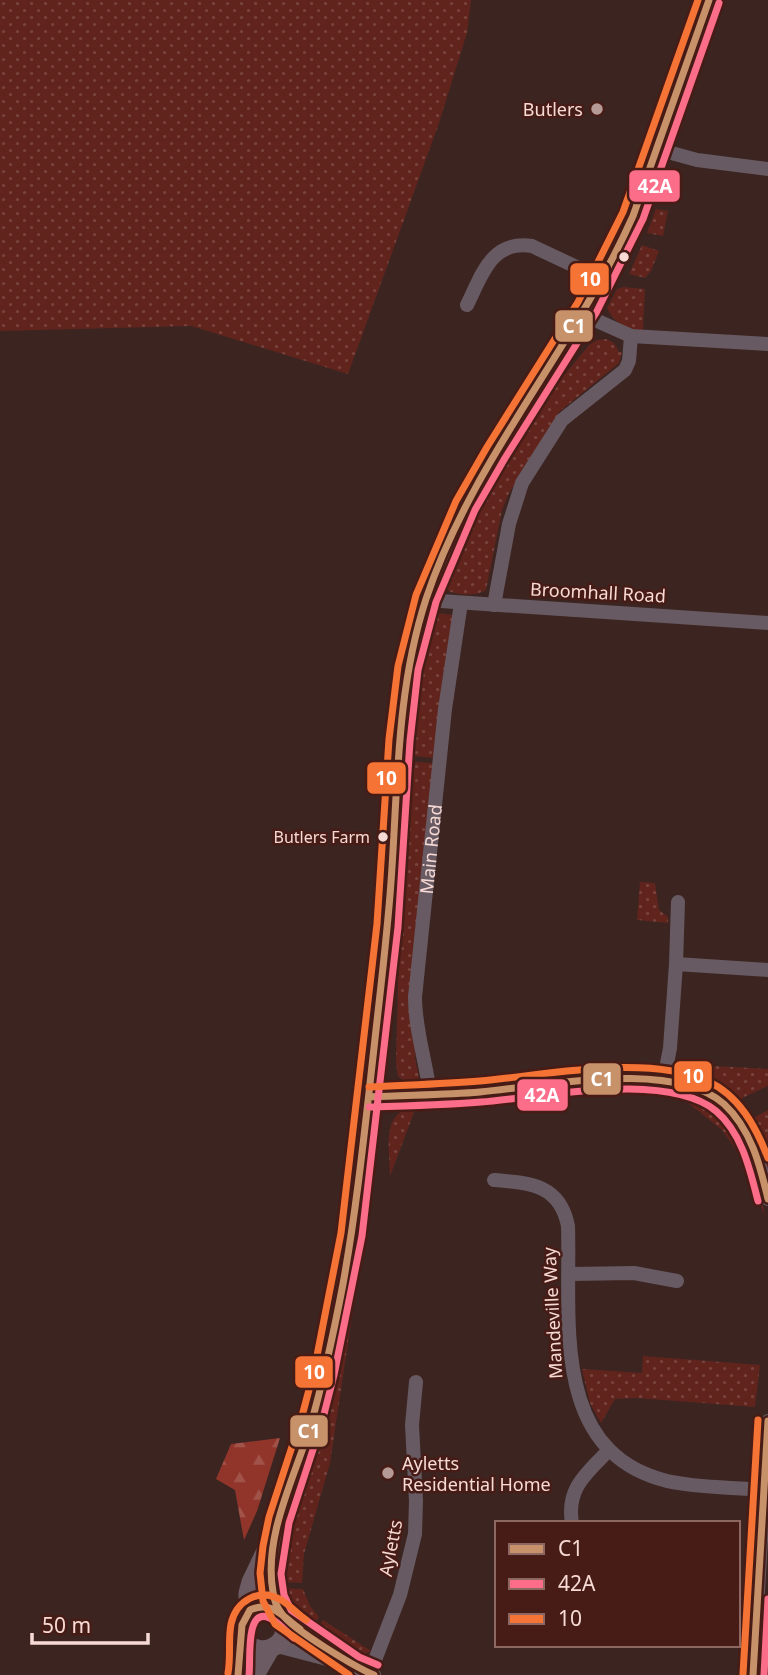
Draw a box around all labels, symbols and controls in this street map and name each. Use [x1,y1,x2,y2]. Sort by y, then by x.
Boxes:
place label: Butlers [523,97,583,121]
marker: Butlers [589,101,605,117]
line badge: 42A [628,169,681,203]
text: 42A [638,173,673,199]
unlabelled marker [617,250,631,264]
line badge: 10 [569,262,610,296]
text: 10 [579,266,601,292]
line badge: C1 [554,309,594,343]
text: C1 [562,313,586,339]
street label: Broomhall Road [530,576,666,608]
line badge: 10 [366,761,407,795]
text: 10 [375,765,397,791]
street label: Main Road [414,803,447,895]
place label: Butlers Farm [274,826,370,848]
marker: Butlers Farm [376,830,390,844]
line badge: 10 [673,1060,713,1093]
line badge: C1 [582,1062,622,1096]
text: 10 [682,1063,704,1089]
text: C1 [590,1066,614,1092]
line badge: 42A [516,1078,569,1112]
text: 42A [525,1082,560,1108]
street label: Mandeville Way [537,1246,567,1380]
line badge: 10 [294,1355,334,1389]
text: 10 [303,1359,325,1385]
line badge: C1 [289,1414,329,1448]
text: C1 [297,1418,321,1444]
place label: Ayletts Residential Home [402,1451,551,1496]
marker: Ayletts Residential Home [380,1465,396,1481]
street label: Ayletts [373,1518,407,1578]
legend [495,1521,740,1647]
text: C1 [558,1534,583,1562]
text: 42A [558,1569,596,1597]
scale bar [32,1602,147,1646]
text: 10 [558,1604,582,1632]
text: 50 m [42,1611,91,1639]

